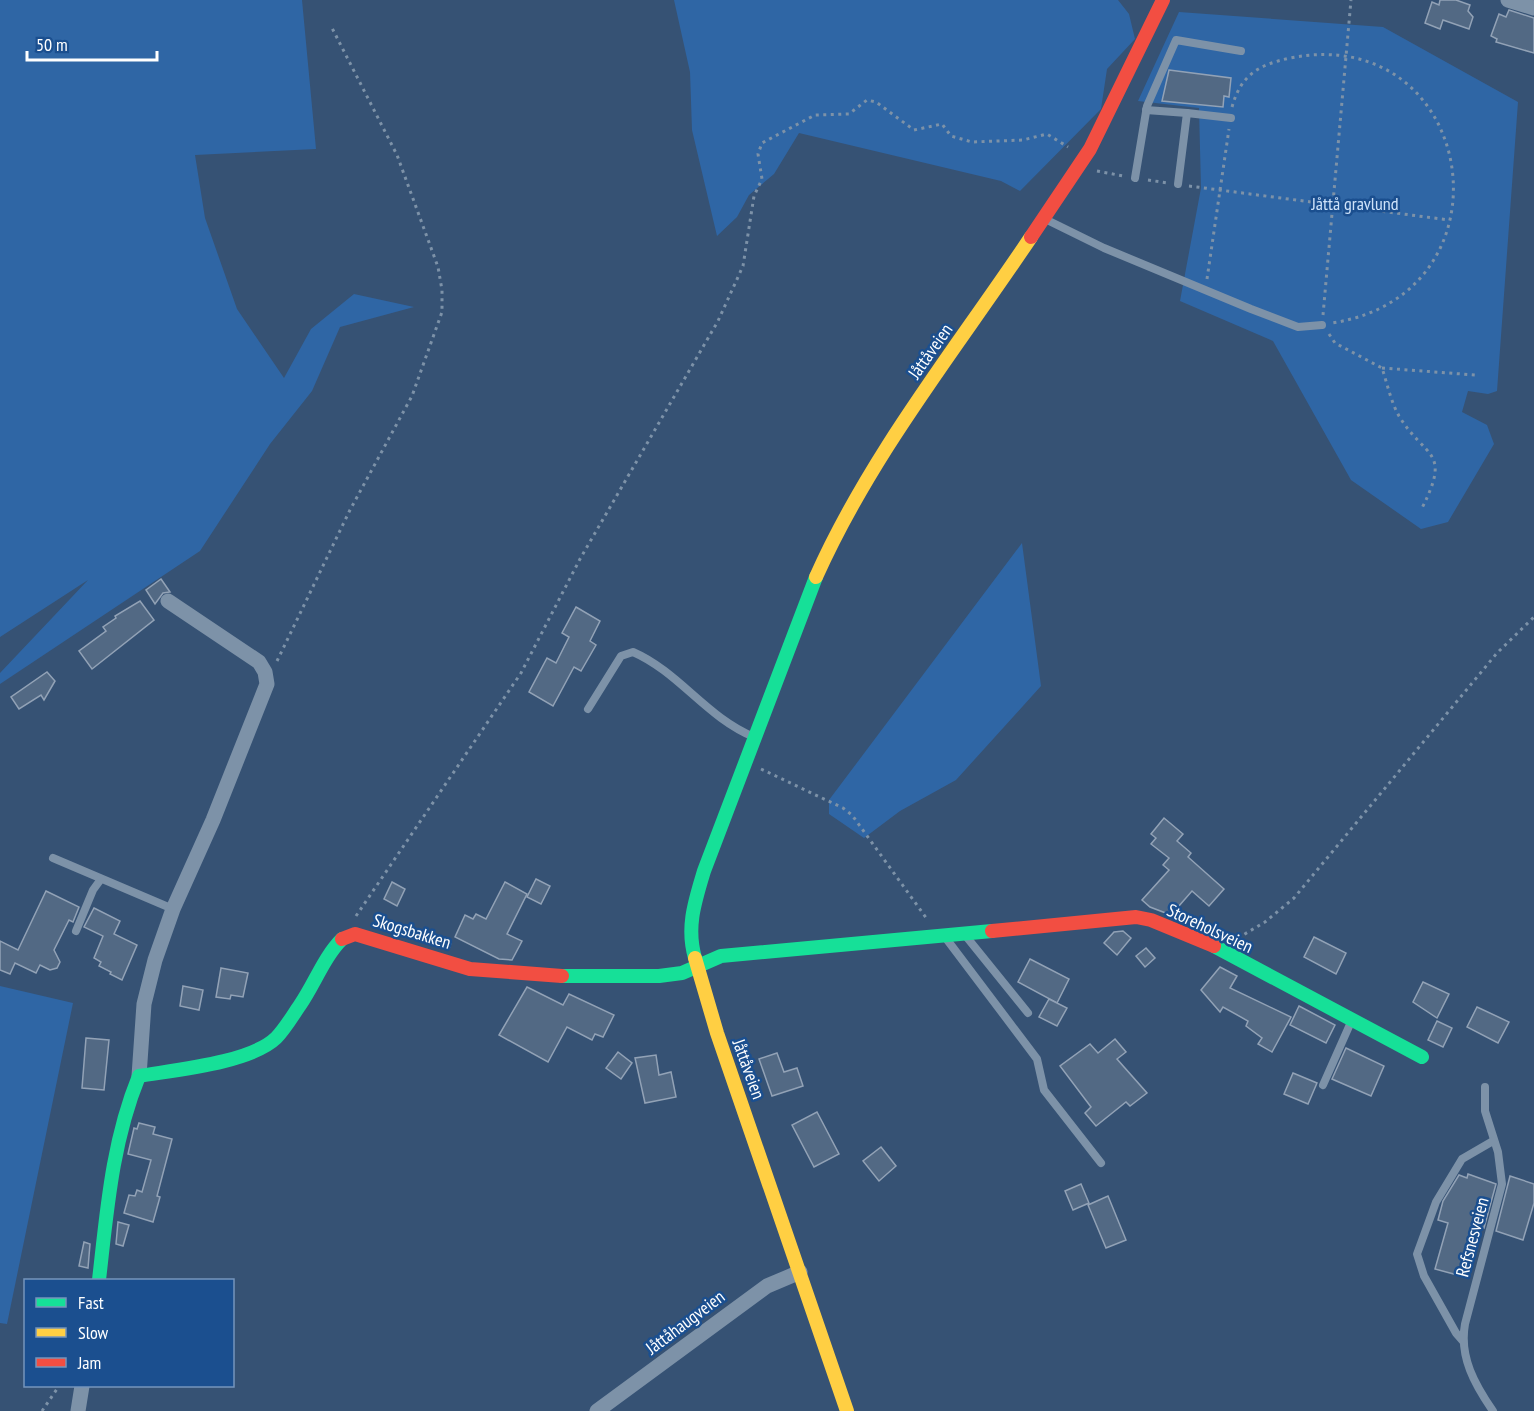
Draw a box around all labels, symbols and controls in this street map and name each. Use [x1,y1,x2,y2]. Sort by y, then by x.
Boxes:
scale bar [27,24,158,62]
text: 50 m [36,33,68,56]
park label: Jåttå gravlund [1310,192,1399,215]
street label: Jåttåveien [902,319,957,384]
street label: Storeholsveien [1163,898,1257,958]
street label: Skogsbakken [370,908,454,954]
street label: Jåttåveien [727,1035,770,1102]
street label: Refsnesveien [1450,1195,1494,1279]
legend [24,1279,234,1387]
street label: Jåttåhaugveien [640,1285,729,1360]
text: Fast [78,1291,104,1314]
text: Slow [78,1321,109,1344]
text: Jam [77,1351,101,1374]

